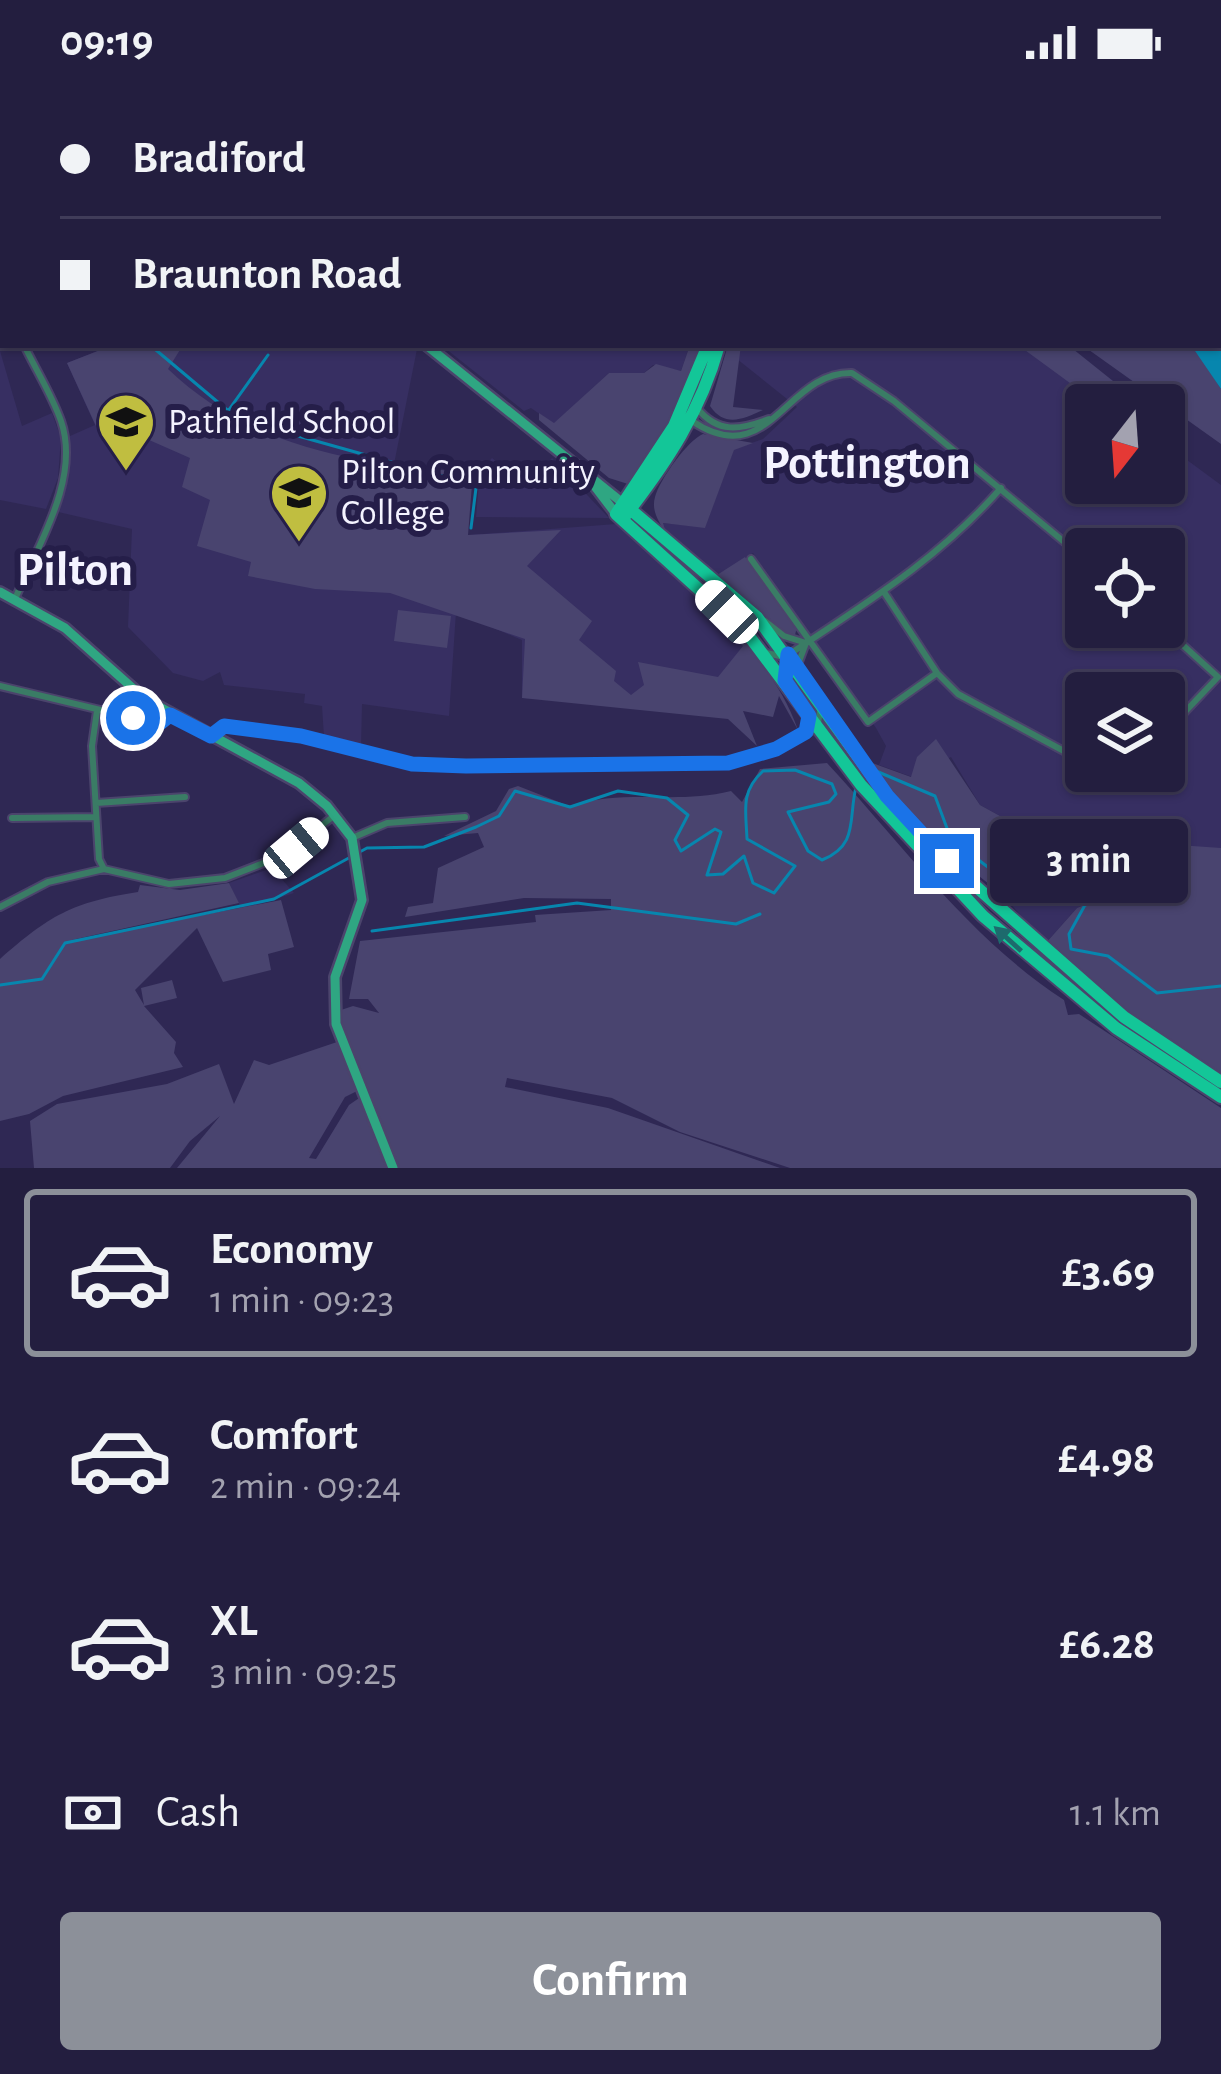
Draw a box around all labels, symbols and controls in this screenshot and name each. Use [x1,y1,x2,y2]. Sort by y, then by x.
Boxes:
text: 09:19 [60,19,153,64]
text: Bradiford [132,136,306,181]
text: Braunton Road [132,252,402,297]
north arrow [1065,384,1185,504]
map controls [1065,384,1185,792]
school or university icon: Pathfield School [95,391,157,473]
place label: Pathfield School [168,404,395,440]
district label: Pottington [763,440,971,488]
place label: Pilton Community College [341,454,595,531]
school or university icon: Pilton Community College [268,462,330,544]
button: locate [1065,528,1185,648]
district label: Pilton [17,547,133,595]
car [689,574,765,650]
button: layers [1065,672,1185,792]
route start [106,691,160,745]
car [257,811,335,885]
callout: 3 min [989,819,1187,903]
route end [920,834,974,888]
text: 3 min [1047,841,1131,880]
one-way arrow [994,926,1023,953]
icon: car [66,1219,174,1327]
text: Economy [210,1227,373,1272]
text: £3.69 [1062,1250,1155,1295]
text: 1 min · 09:23 [210,1281,394,1320]
icon: car [66,1405,174,1513]
text: Comfort [210,1413,358,1458]
text: £4.98 [1058,1436,1155,1481]
text: 2 min · 09:24 [210,1467,401,1506]
icon: car [66,1591,174,1699]
text: XL [210,1599,258,1644]
text: £6.28 [1060,1622,1155,1667]
text: 3 min · 09:25 [210,1653,397,1692]
icon: cash [60,1780,126,1846]
text: Cash [156,1790,240,1835]
text: 1.1 km [1070,1794,1161,1833]
button: Confirm [60,1912,1161,2050]

